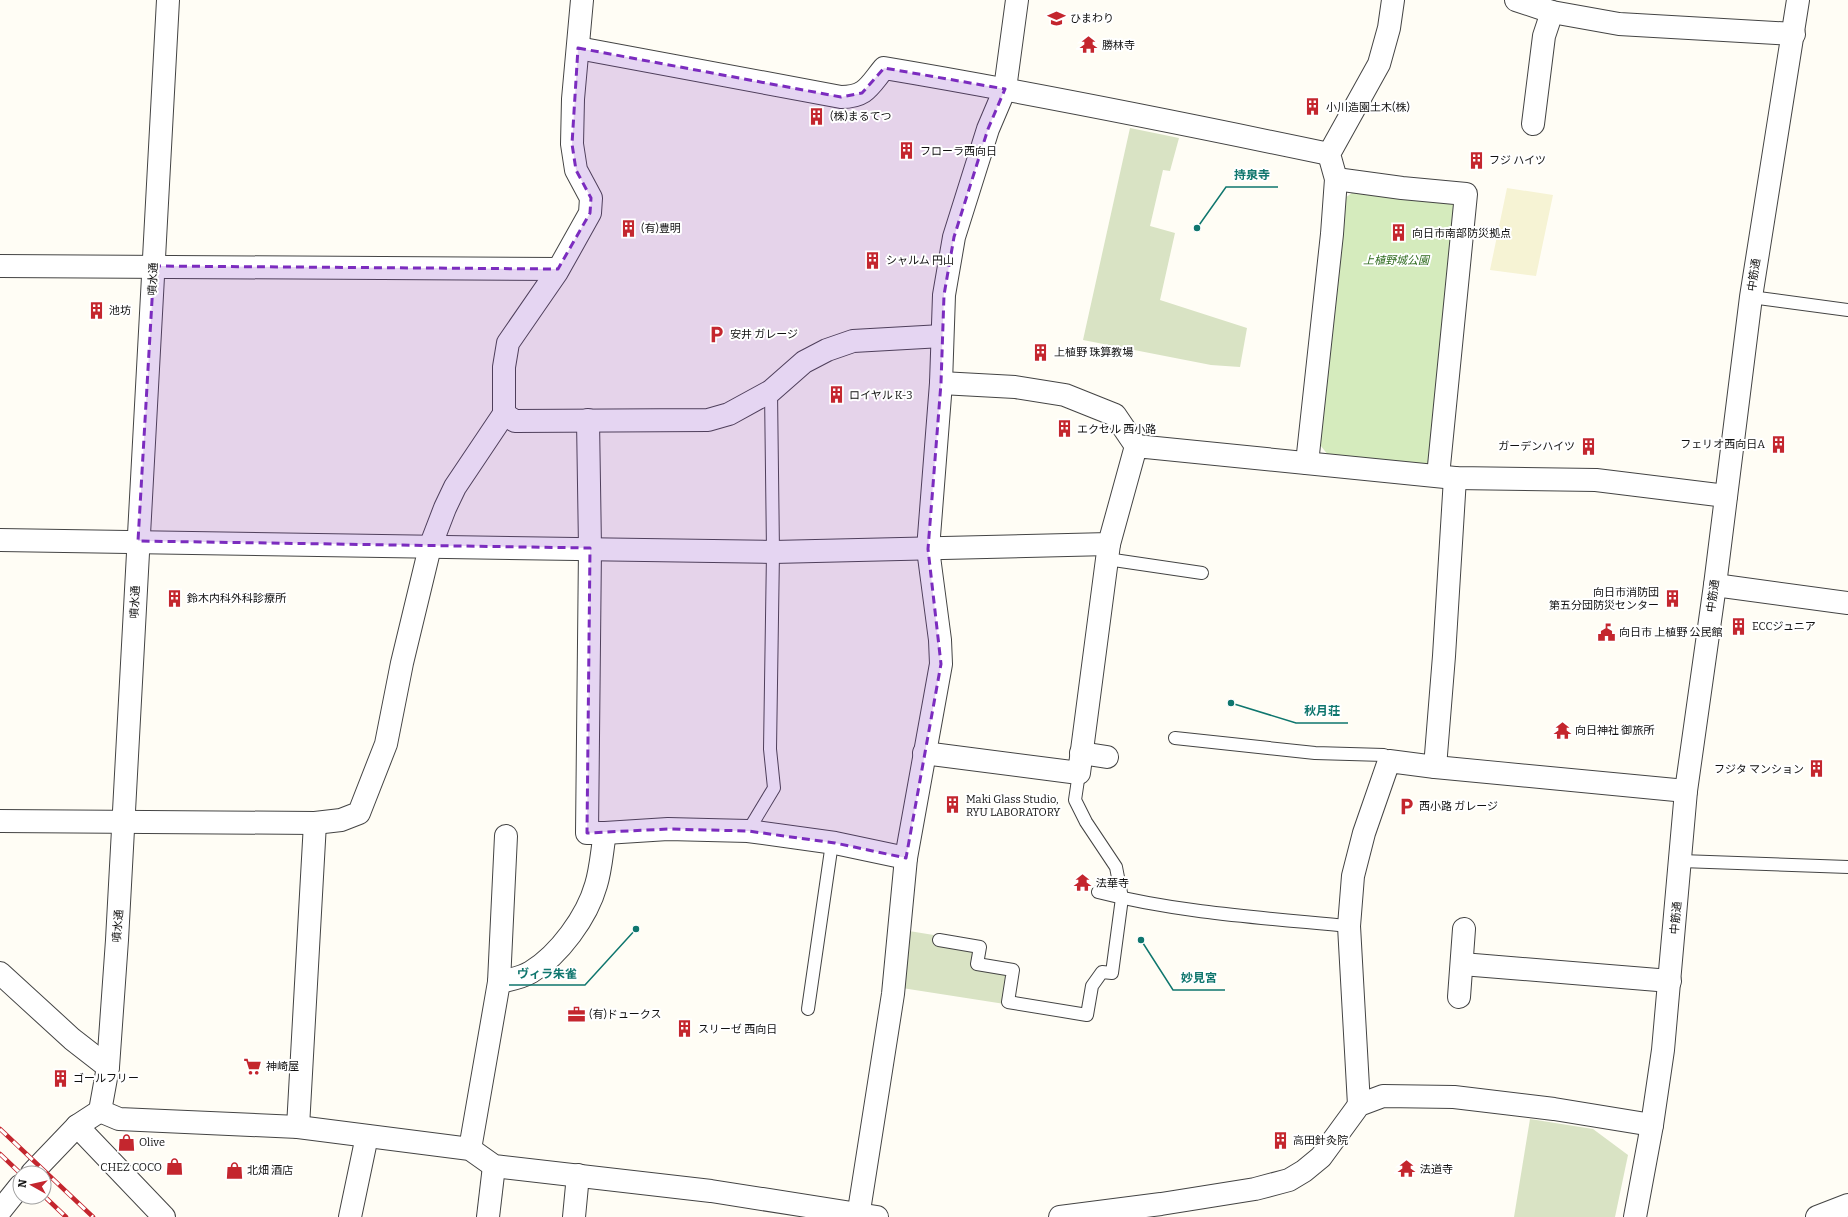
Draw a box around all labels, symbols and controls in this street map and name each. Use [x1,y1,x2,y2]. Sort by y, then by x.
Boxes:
school or university icon: ひまわり [1047,8,1067,28]
place label: ひまわり [1070,12,1114,25]
temple icon: 勝林寺 [1079,35,1099,55]
place label: 勝林寺 [1102,39,1135,52]
building icon: 小川造園土木(株) [1303,97,1323,117]
place label: 小川造園土木(株) [1326,101,1410,114]
building icon: (株)まるてつ [807,106,827,126]
place label: (株)まるてつ [830,110,892,123]
building icon: フローラ西向日 [897,141,917,161]
place label: フローラ西向日 [920,145,997,158]
building icon: フジ ハイツ [1466,150,1486,170]
place label: フジ ハイツ [1489,154,1546,167]
callout: 持泉寺 [1226,163,1278,187]
text: 持泉寺 [1234,168,1270,182]
building icon: (有)豊明 [618,218,638,238]
place label: (有)豊明 [641,222,681,235]
building icon: 向日市南部防災拠点 [1389,223,1409,243]
place label: 向日市南部防災拠点 [1412,227,1511,240]
building icon: シャルム 円山 [863,250,883,270]
place label: シャルム 円山 [886,254,954,267]
park label: 上植野城公園 [1363,254,1431,267]
street label: 中筋通 [1745,258,1763,292]
street label: 噴水通 [146,262,160,296]
building icon: 池坊 [86,300,106,320]
place label: 池坊 [109,304,131,317]
parking icon: 安井 ガレージ [707,324,727,344]
place label: 安井 ガレージ [730,328,798,341]
building icon: 上植野 珠算教場 [1031,342,1051,362]
place label: 上植野 珠算教場 [1054,346,1133,359]
building icon: ロイヤル K-3 [826,385,846,405]
place label: ロイヤル K-3 [849,389,913,402]
building icon: エクセル 西小路 [1054,419,1074,439]
place label: エクセル 西小路 [1077,423,1156,436]
building icon: フェリオ西向日A [1768,434,1788,454]
building icon: ガーデンハイツ [1578,436,1598,456]
place label: フェリオ西向日A [1680,438,1765,451]
place label: ガーデンハイツ [1498,440,1575,453]
street label: 中筋通 [1704,579,1722,613]
street label: 噴水通 [128,585,142,619]
place label: 向日市消防団 第五分団防災センター [1549,586,1659,612]
building icon: 鈴木内科外科診療所 [164,588,184,608]
building icon: 向日市消防団 第五分団防災センター [1662,588,1682,608]
place label: 鈴木内科外科診療所 [187,592,287,605]
building icon: ECCジュニア [1729,616,1749,636]
place label: ECCジュニア [1752,620,1816,633]
public building icon: 向日市 上植野 公民館 [1596,622,1616,642]
place label: 向日市 上植野 公民館 [1619,626,1722,639]
callout: 秋月荘 [1296,699,1348,723]
text: 秋月荘 [1304,704,1340,718]
temple icon: 向日神社 御旅所 [1552,720,1572,740]
place label: 向日神社 御旅所 [1575,724,1655,737]
building icon: フジタ マンション [1807,759,1827,779]
place label: フジタ マンション [1714,763,1804,776]
place label: Maki Glass Studio, RYU LABORATORY [966,793,1061,819]
building icon: Maki Glass Studio, RYU LABORATORY [943,795,963,815]
parking icon: 西小路 ガレージ [1396,796,1416,816]
place label: 西小路 ガレージ [1419,800,1498,813]
temple icon: 法華寺 [1073,873,1093,893]
place label: 法華寺 [1096,877,1129,890]
street label: 中筋通 [1668,901,1684,935]
street label: 噴水通 [110,909,126,943]
callout: ヴィラ朱雀 [509,961,585,985]
callout: 妙見宮 [1173,966,1225,990]
text: ヴィラ朱雀 [517,967,577,981]
text: 妙見宮 [1181,971,1217,985]
office icon: (有)ドュークス [566,1004,586,1024]
place label: (有)ドュークス [589,1008,661,1021]
building icon: スリーゼ 西向日 [675,1019,695,1039]
place label: スリーゼ 西向日 [698,1023,777,1036]
supermarket icon: 神崎屋 [243,1056,263,1076]
place label: 神崎屋 [266,1060,299,1073]
building icon: ゴールフリー [50,1068,70,1088]
place label: ゴールフリー [73,1072,139,1085]
building icon: 高田針灸院 [1270,1130,1290,1150]
shop icon: Olive [116,1132,136,1152]
place label: 高田針灸院 [1293,1134,1348,1147]
place label: Olive [139,1136,165,1149]
shop icon: CHEZ COCO [165,1157,185,1177]
temple icon: 法道寺 [1397,1159,1417,1179]
shop icon: 北畑 酒店 [224,1160,244,1180]
place label: CHEZ COCO [100,1161,162,1174]
place label: 法道寺 [1420,1163,1453,1176]
place label: 北畑 酒店 [247,1164,293,1177]
north arrow [12,1165,52,1205]
text: N [16,1178,30,1189]

